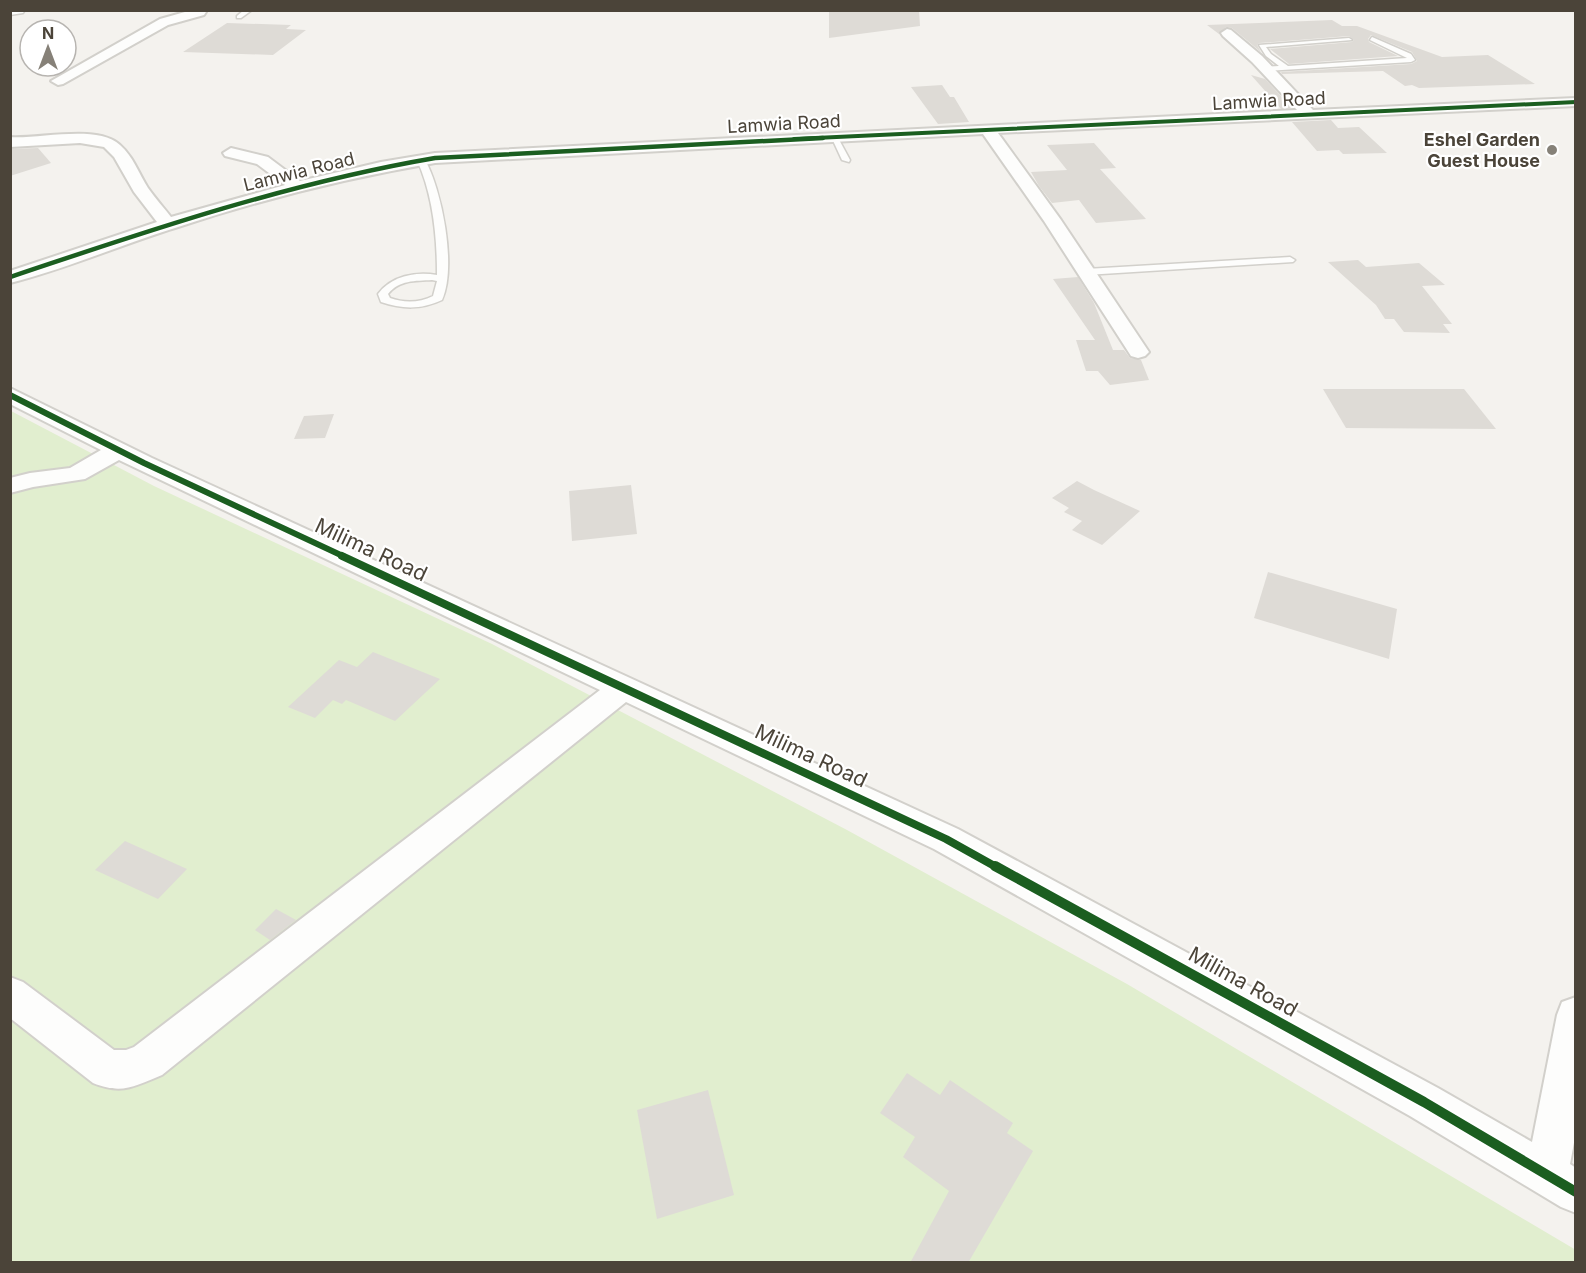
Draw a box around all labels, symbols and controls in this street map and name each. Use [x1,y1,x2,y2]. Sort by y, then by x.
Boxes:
north arrow [18,18,78,78]
text: N [42,23,54,43]
street label: Lamwia Road [1212,87,1326,114]
street label: Lamwia Road [727,110,841,137]
place label: Eshel Garden Guest House [1424,129,1540,171]
marker: Eshel Garden Guest House [1545,143,1559,157]
street label: Lamwia Road [241,148,357,195]
street label: Milima Road [311,513,431,586]
street label: Milima Road [751,719,871,792]
street label: Milima Road [1184,941,1302,1022]

